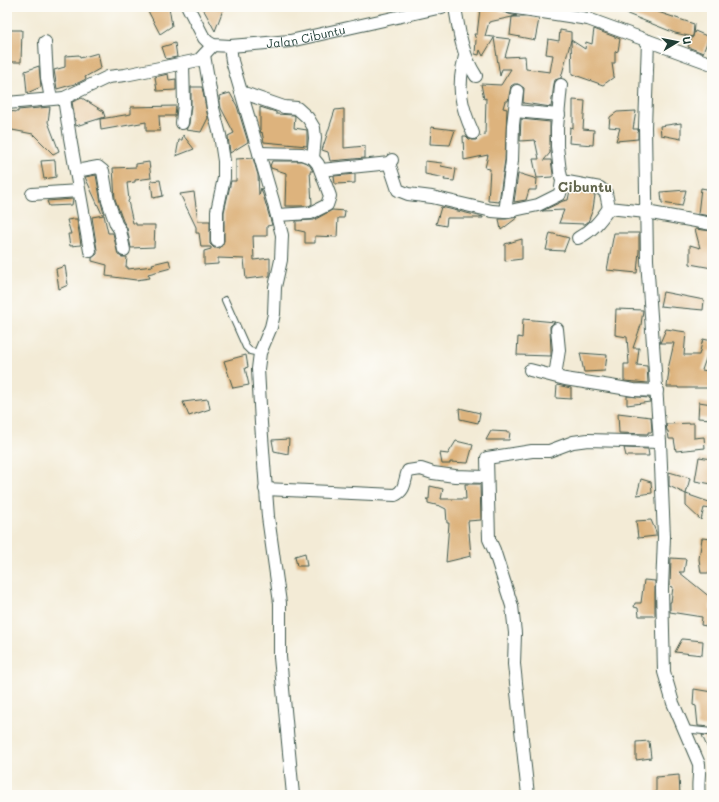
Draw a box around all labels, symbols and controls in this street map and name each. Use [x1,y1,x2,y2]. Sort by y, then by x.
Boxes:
street label: Jalan Cibuntu [266,21,347,51]
north arrow [657,22,697,62]
text: U [679,35,695,45]
district label: Cibuntu [558,177,612,196]

